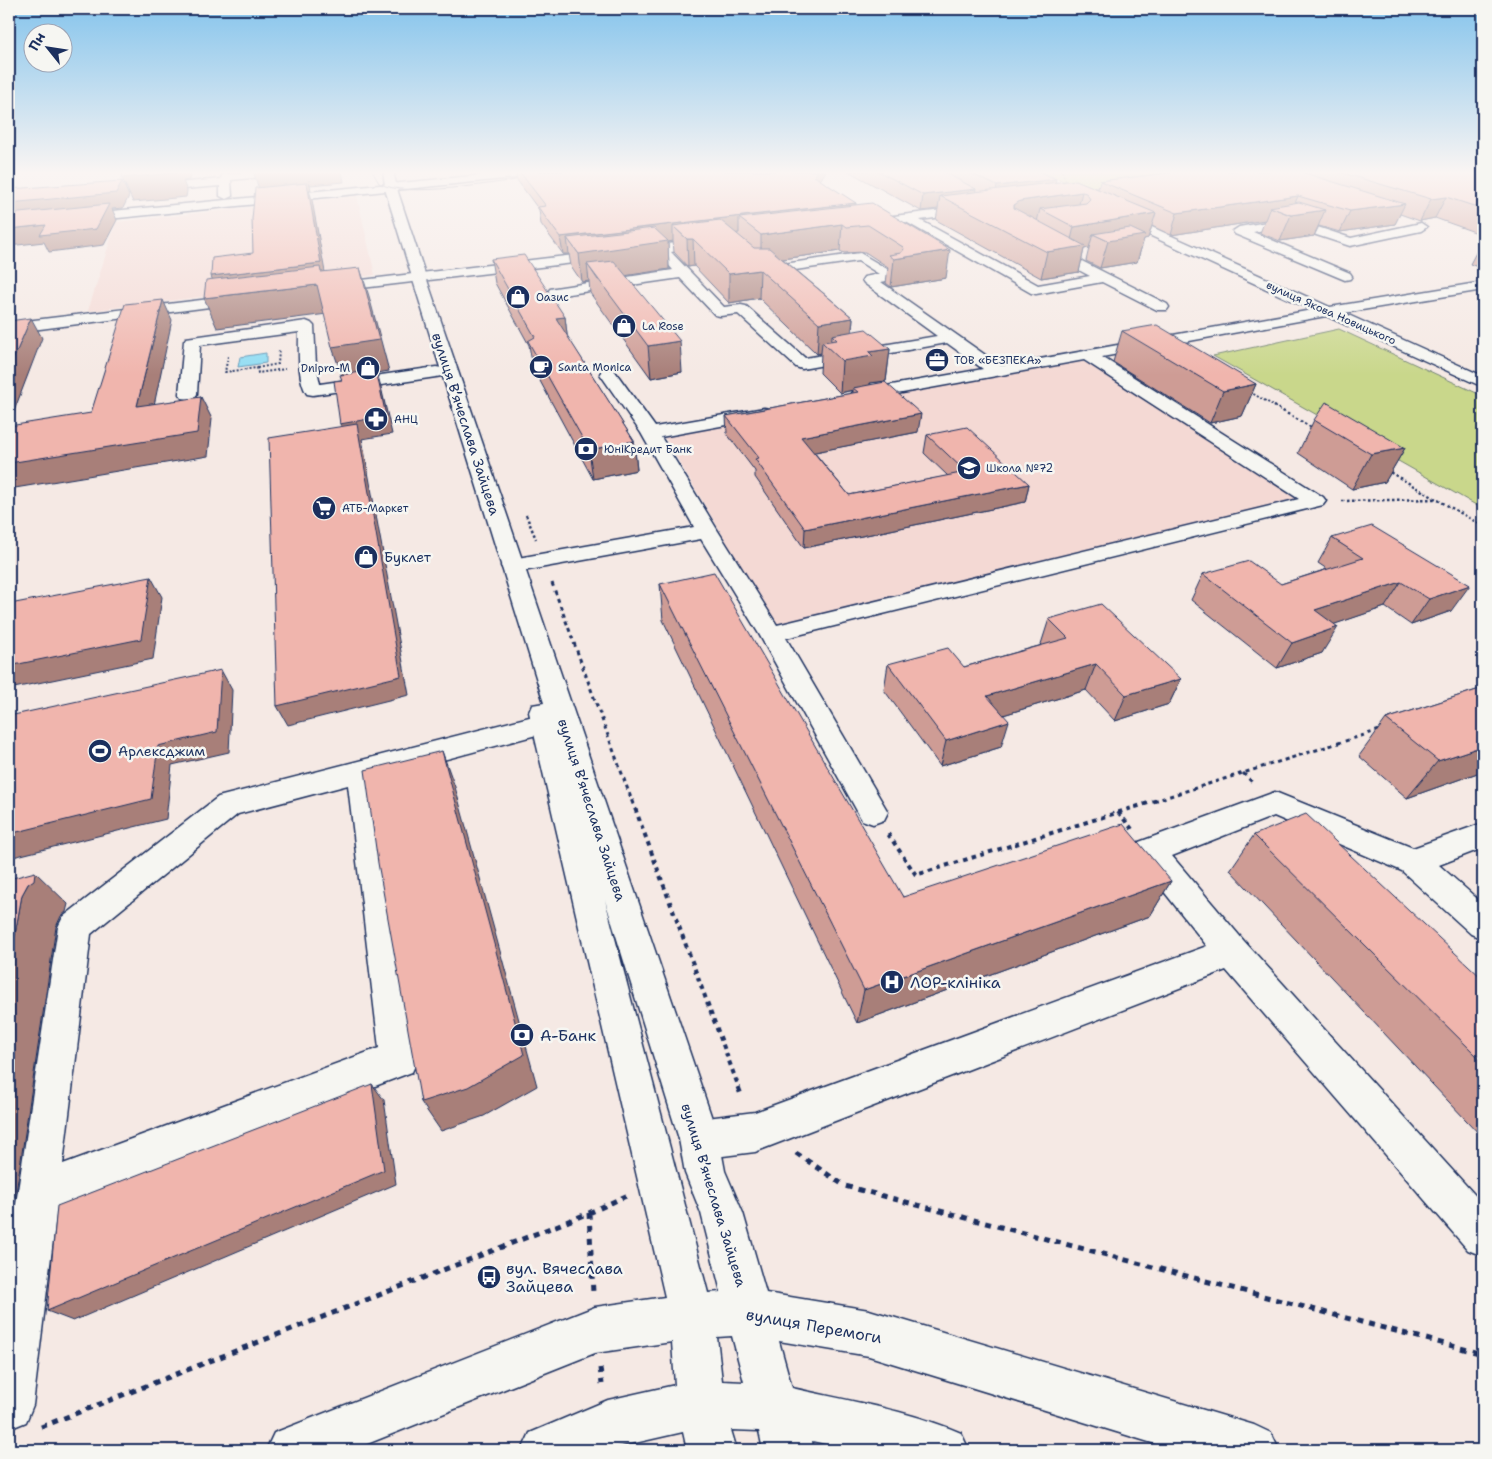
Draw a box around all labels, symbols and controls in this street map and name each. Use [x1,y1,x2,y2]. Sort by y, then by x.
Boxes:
north arrow [22,22,72,72]
text: Пн [24,29,49,54]
street label: вулиця Якова Новицького [1264,278,1399,349]
shop icon: Оазис [505,284,531,310]
place label: Оазис [536,290,569,305]
shop icon: La Rose [611,313,637,339]
place label: La Rose [642,319,684,334]
street label: вулиця Вʼячеслава Зайцева [428,330,504,518]
office icon: ТОВ «БЕЗПЕКА» [924,347,950,373]
place label: ТОВ «БЕЗПЕКА» [954,353,1041,368]
cafe icon: Santa Monica [528,354,554,380]
shop icon: Dnipro-M [355,355,381,381]
place label: Santa Monica [558,360,632,375]
place label: Dnipro-M [301,361,350,376]
pharmacy icon: АНЦ [363,406,389,432]
place label: АНЦ [394,412,418,427]
bank icon: ЮніКредит Банк [573,436,599,462]
place label: ЮніКредит Банк [604,442,692,457]
school or university icon: Школа №72 [956,455,982,481]
place label: Школа №72 [986,461,1053,476]
supermarket icon: АТБ-Маркет [311,495,337,521]
place label: АТБ-Маркет [342,501,409,516]
shop icon: Буклет [353,544,379,570]
place label: Буклет [384,548,432,566]
street label: вулиця Вʼячеслава Зайцева [554,716,630,904]
sports icon: Арлексджим [87,738,113,764]
place label: Арлексджим [118,742,205,760]
hospital icon: ЛОР-клініка [879,969,905,995]
place label: ЛОР-клініка [910,972,1001,993]
bank icon: А-Банк [509,1022,535,1048]
place label: А-Банк [540,1025,596,1046]
street label: вулиця Вʼячеслава Зайцева [677,1101,751,1289]
place label: вул. Вячеслава Зайцева [506,1258,623,1297]
bus stop icon: вул. Вячеслава Зайцева [476,1264,502,1290]
street label: вулиця Перемоги [744,1304,884,1348]

